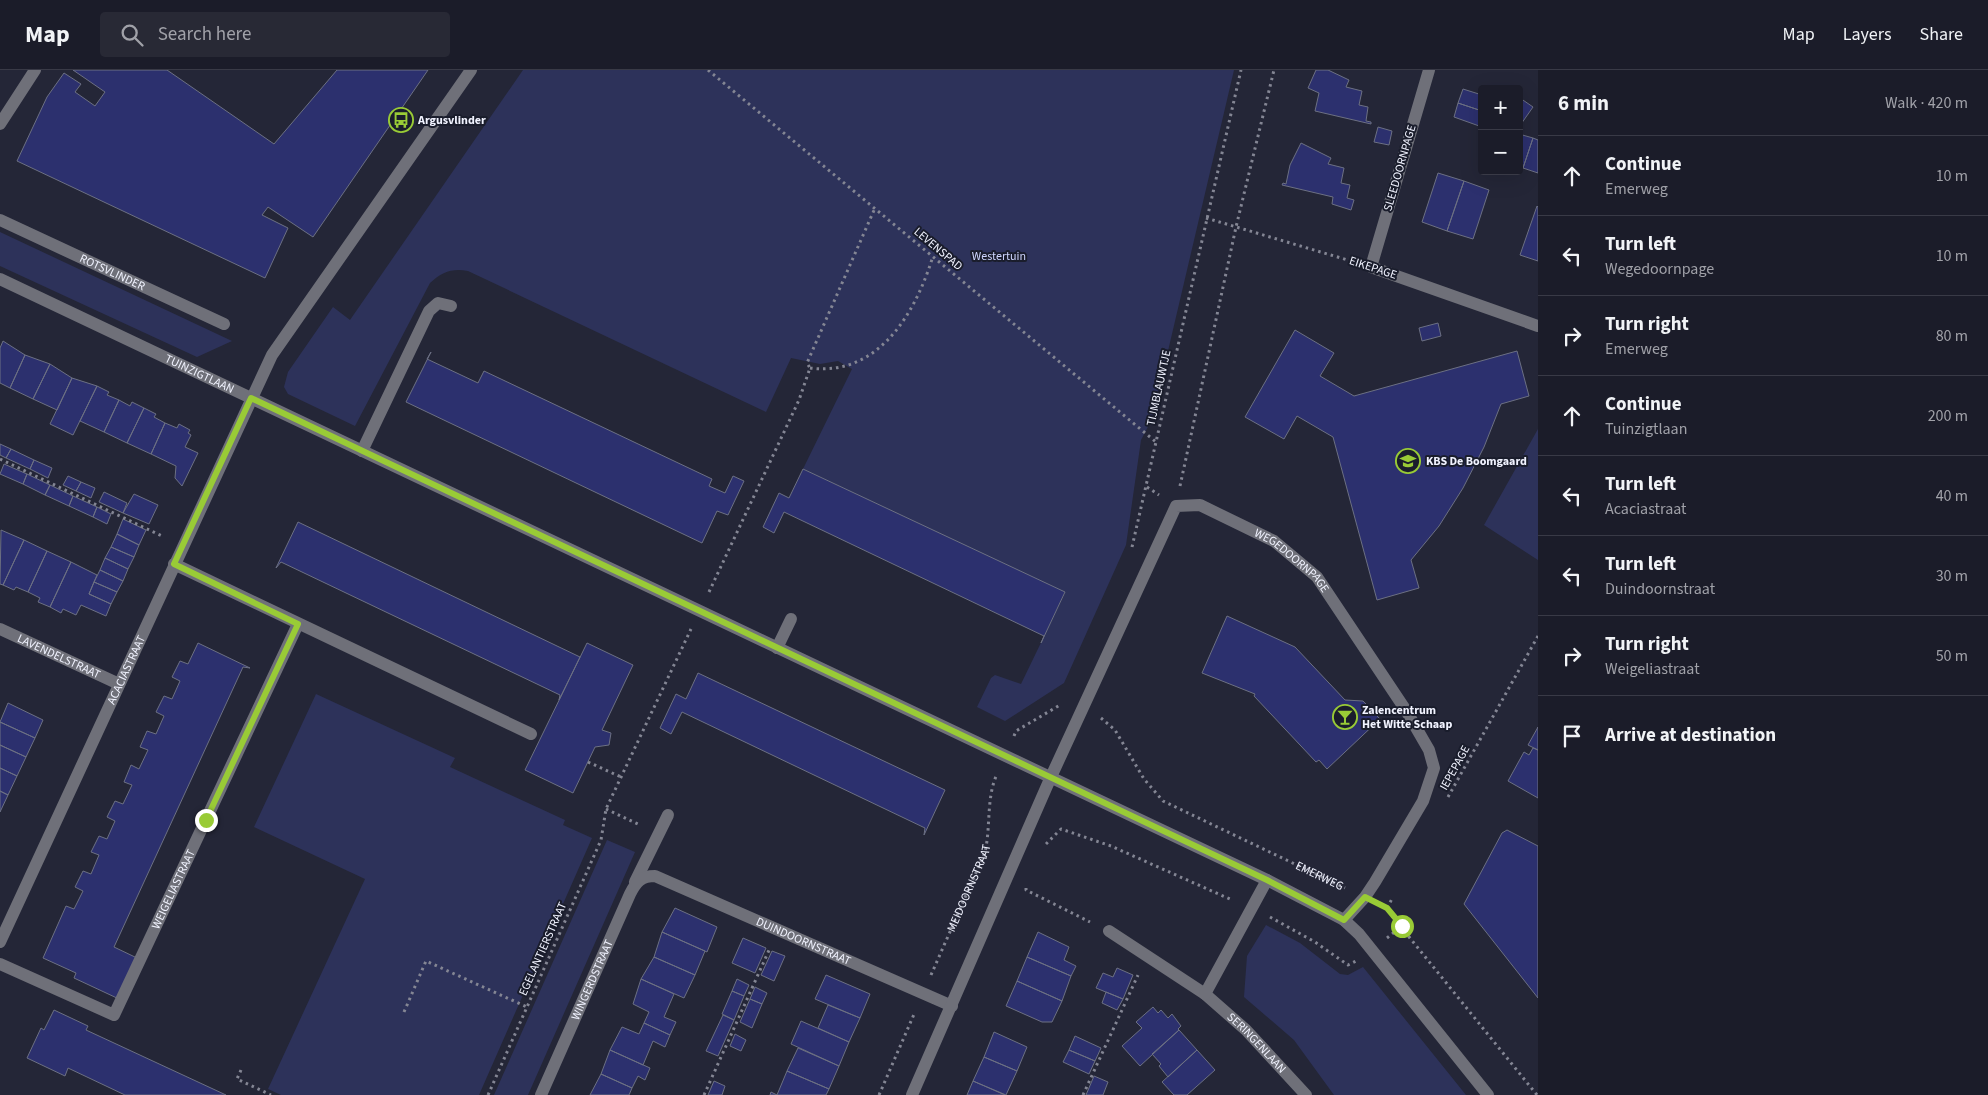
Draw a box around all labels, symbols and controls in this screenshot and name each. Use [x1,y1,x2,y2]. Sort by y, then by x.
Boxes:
search box [100,12,450,57]
text: Map [25,17,70,52]
icon: search [118,21,146,49]
text: Search here [158,21,251,48]
text: Map [1783,22,1815,47]
text: Layers [1843,22,1892,47]
text: Share [1920,22,1963,47]
map controls [1478,85,1523,175]
button: + [1478,85,1523,130]
text: 6 min [1558,88,1609,118]
text: Walk · 420 m [1885,92,1968,114]
bus stop icon: Argusvlinder [388,107,414,133]
place label: Argusvlinder [417,112,486,129]
street label: SLEEDOORNPAGE [1380,123,1420,213]
button: − [1478,130,1523,175]
text: Continue [1605,151,1682,178]
icon: ahead [1558,162,1586,190]
text: 10 m [1936,165,1968,187]
text: Emerweg [1605,178,1668,200]
street label: LEVENSPAD [910,224,966,274]
text: Turn left [1605,231,1676,258]
icon: left [1558,242,1586,270]
text: 10 m [1936,245,1968,267]
park label: Westertuin [972,248,1026,265]
street label: ROTSVLINDER [77,250,148,295]
street label: EIKEPAGE [1347,252,1399,284]
text: Wegedoornpage [1605,258,1714,280]
text: Turn right [1605,311,1689,338]
icon: right [1558,322,1586,350]
text: 80 m [1936,325,1968,347]
text: Emerweg [1605,338,1668,360]
street label: TIJMBLAUWTJE [1143,348,1175,428]
street label: TUINZIGTLAAN [162,350,237,397]
text: Continue [1605,391,1682,418]
icon: ahead [1558,402,1586,430]
text: 200 m [1928,405,1968,427]
text: Tuinzigtlaan [1605,418,1687,440]
school or university icon: KBS De Boomgaard [1395,448,1421,474]
place label: KBS De Boomgaard [1426,453,1527,470]
text: Turn left [1605,471,1676,498]
icon: left [1558,482,1586,510]
text: 40 m [1936,485,1968,507]
text: Acaciastraat [1605,498,1686,520]
street label: WEGEDOORNPAGE [1252,524,1334,596]
text: Turn left [1605,551,1676,578]
icon: left [1558,562,1586,590]
text: 30 m [1936,565,1968,587]
text: Duindoornstraat [1605,578,1715,600]
street label: LAVENDELSTRAAT [15,630,104,683]
text: Turn right [1605,631,1689,658]
street label: ACACIASTRAAT [103,632,150,707]
icon: right [1558,642,1586,670]
text: 50 m [1936,645,1968,667]
text: Weigeliastraat [1605,658,1700,680]
place label: Zalencentrum Het Witte Schaap [1362,702,1452,733]
bar icon: Zalencentrum Het Witte Schaap [1332,704,1358,730]
icon: arrive [1558,722,1586,750]
text: Arrive at destination [1605,722,1776,749]
street label: IEPEPAGE [1436,742,1474,794]
route end [195,809,218,832]
street label: MEIDOORNSTRAAT [942,842,995,935]
street label: WEIGELIASTRAAT [147,846,200,932]
street label: EMERWEG [1293,857,1346,895]
street label: EGELANTIERSTRAAT [515,899,572,999]
street label: DUINDOORNSTRAAT [753,913,854,970]
route start [1391,915,1414,938]
street label: WINGERDSTRAAT [567,936,618,1023]
street label: SERINGENLAAN [1223,1009,1290,1077]

